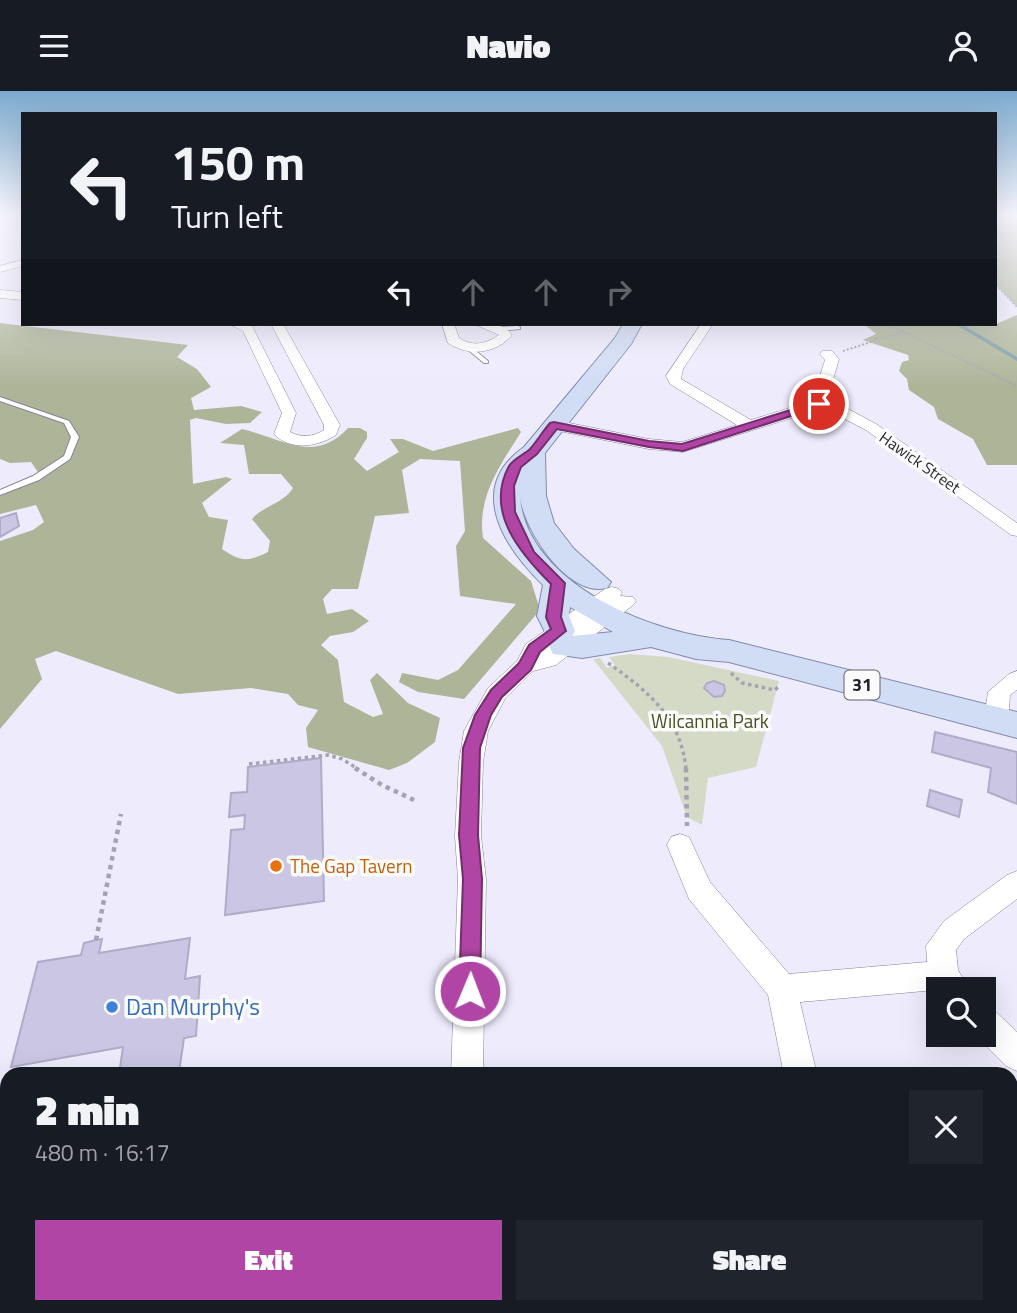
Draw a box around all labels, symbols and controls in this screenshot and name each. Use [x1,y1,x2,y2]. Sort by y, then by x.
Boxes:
text: Navio [467,22,550,70]
icon: menu [35,27,73,65]
icon: person [944,27,982,65]
text: 150 m [171,124,305,199]
icon: left [56,140,147,231]
text: Turn left [171,192,283,240]
icon: left [381,273,419,311]
icon: ahead [454,273,492,311]
icon: ahead [527,273,565,311]
icon: right [600,273,638,311]
pin [789,374,849,434]
icon: arrive [800,385,838,423]
street label: Hawick Street [875,425,966,499]
road number: 31 [844,671,880,699]
park label: Wilcannia Park [651,706,769,735]
place label: The Gap Tavern [290,851,412,880]
marker: The Gap Tavern [268,858,284,874]
position arrow [433,954,507,1028]
map controls [926,977,996,1047]
button: search [926,977,996,1047]
place label: Dan Murphy's [126,989,260,1024]
marker: Dan Murphy's [104,999,120,1015]
text: 2 min [35,1077,139,1141]
button: close [909,1090,983,1164]
text: 480 m · 16:17 [35,1135,170,1170]
button: Exit [35,1220,502,1300]
button: Share [516,1220,983,1300]

